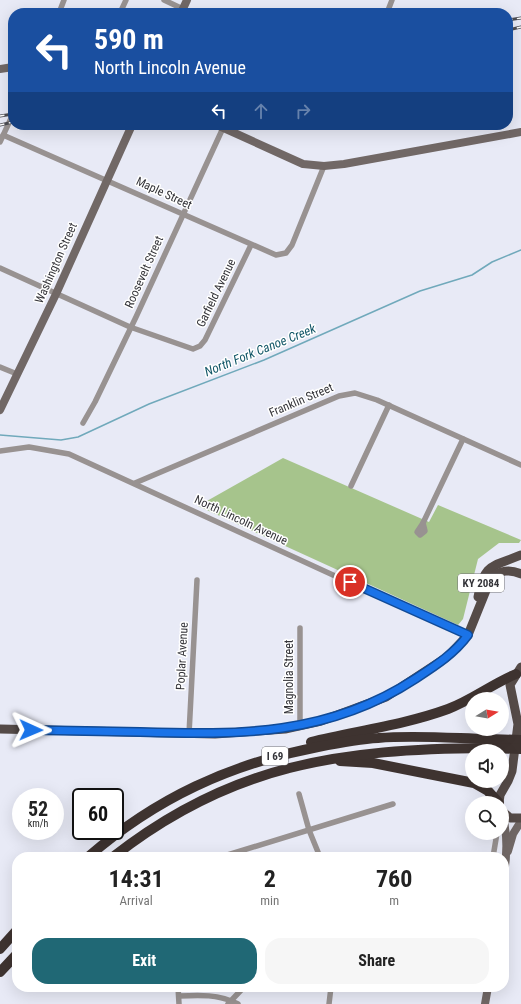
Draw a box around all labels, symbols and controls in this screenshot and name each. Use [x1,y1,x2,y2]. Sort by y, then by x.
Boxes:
text: 590 m [94,23,164,56]
icon: left [28,24,80,76]
text: North Lincoln Avenue [94,57,246,78]
icon: left [208,100,230,122]
icon: ahead [250,100,272,122]
icon: right [292,100,314,122]
street label: Maple Street [134,174,195,212]
street label: Washington Street [32,220,80,305]
street label: Roosevelt Street [122,233,166,310]
street label: Garfield Avenue [193,256,239,329]
water label: North Fork Canoe Creek [202,321,318,379]
street label: Franklin Street [267,380,336,420]
street label: North Lincoln Avenue [192,492,290,548]
pin [333,565,367,599]
icon: arrive [339,571,361,593]
road number: KY 2084 [458,574,504,592]
street label: Poplar Avenue [173,621,191,690]
street label: Magnolia Street [282,639,296,714]
north arrow [465,692,509,736]
map controls [465,692,509,840]
position arrow [10,709,52,751]
button: sound [465,744,509,788]
road number: I 69 [262,747,288,765]
speed limit sign: 60 [72,788,124,840]
button: search [465,796,509,840]
text: 52 [28,797,48,821]
text: km/h [28,818,48,829]
text: 14:31 [109,865,164,893]
text: 2 [264,865,276,893]
text: 760 [376,865,412,893]
text: Arrival [120,893,153,908]
text: min [260,893,279,908]
text: m [389,893,399,908]
button: Exit [32,938,257,984]
button: Share [265,938,489,984]

